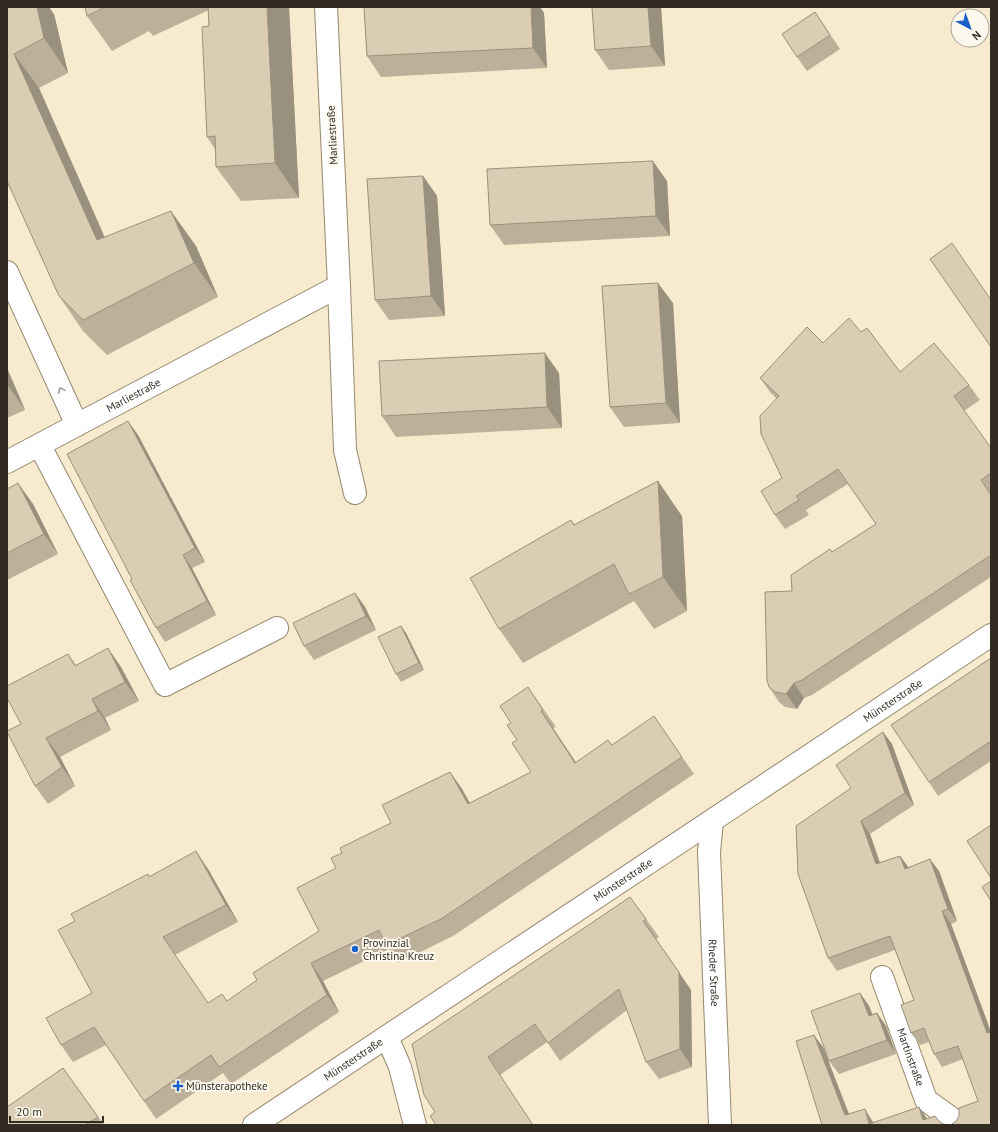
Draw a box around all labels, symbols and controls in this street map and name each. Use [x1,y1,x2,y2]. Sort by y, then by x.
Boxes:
north arrow [950,8,990,48]
text: N [969,28,984,43]
street label: Marliestraße [323,105,341,165]
street label: Marliestraße [104,375,163,415]
one-way arrow [58,387,66,394]
street label: Münsterstraße [861,675,925,725]
street label: Münsterstraße [591,855,655,904]
place label: Provinzial Christina Kreuz [363,936,434,963]
street label: Rheder Straße [706,939,722,1007]
marker: Provinzial Christina Kreuz [350,944,360,954]
street label: Martinstraße [894,1026,928,1088]
street label: Münsterstraße [321,1034,386,1084]
place label: Münsterapotheke [186,1079,268,1093]
marker: Münsterapotheke [173,1081,183,1091]
scale bar [10,1098,103,1124]
text: 20 m [16,1104,42,1119]

